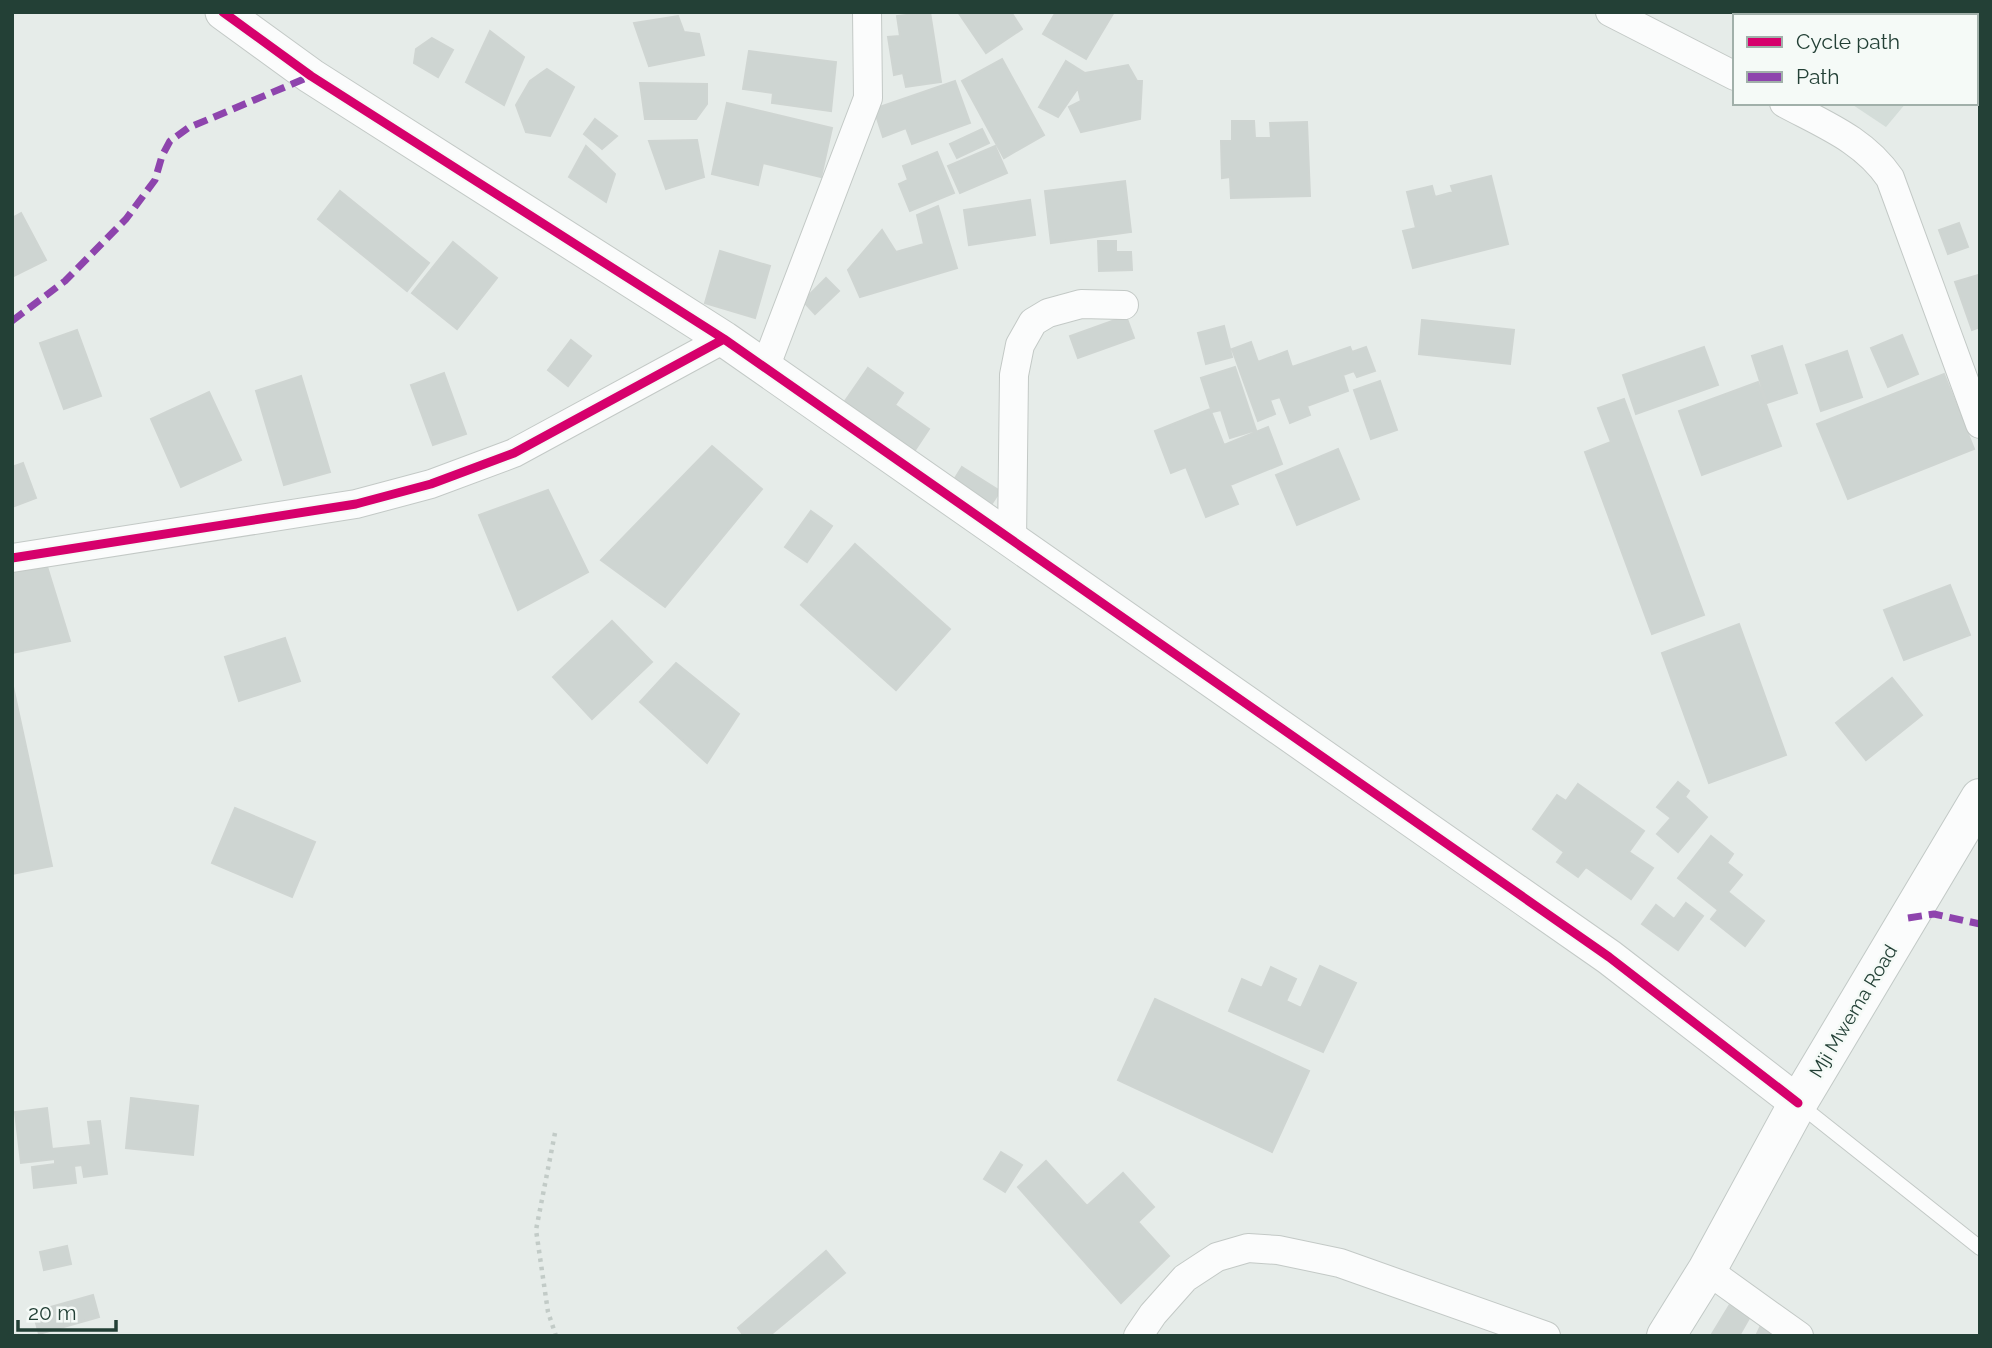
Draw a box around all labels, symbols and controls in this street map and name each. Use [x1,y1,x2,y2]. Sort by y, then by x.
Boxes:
legend [1733,14,1978,105]
text: Cycle path [1796,29,1900,54]
text: Path [1796,64,1840,89]
street label: Mji Mwema Road [1805,941,1901,1081]
scale bar [18,1288,116,1332]
text: 20 m [28,1300,76,1325]

